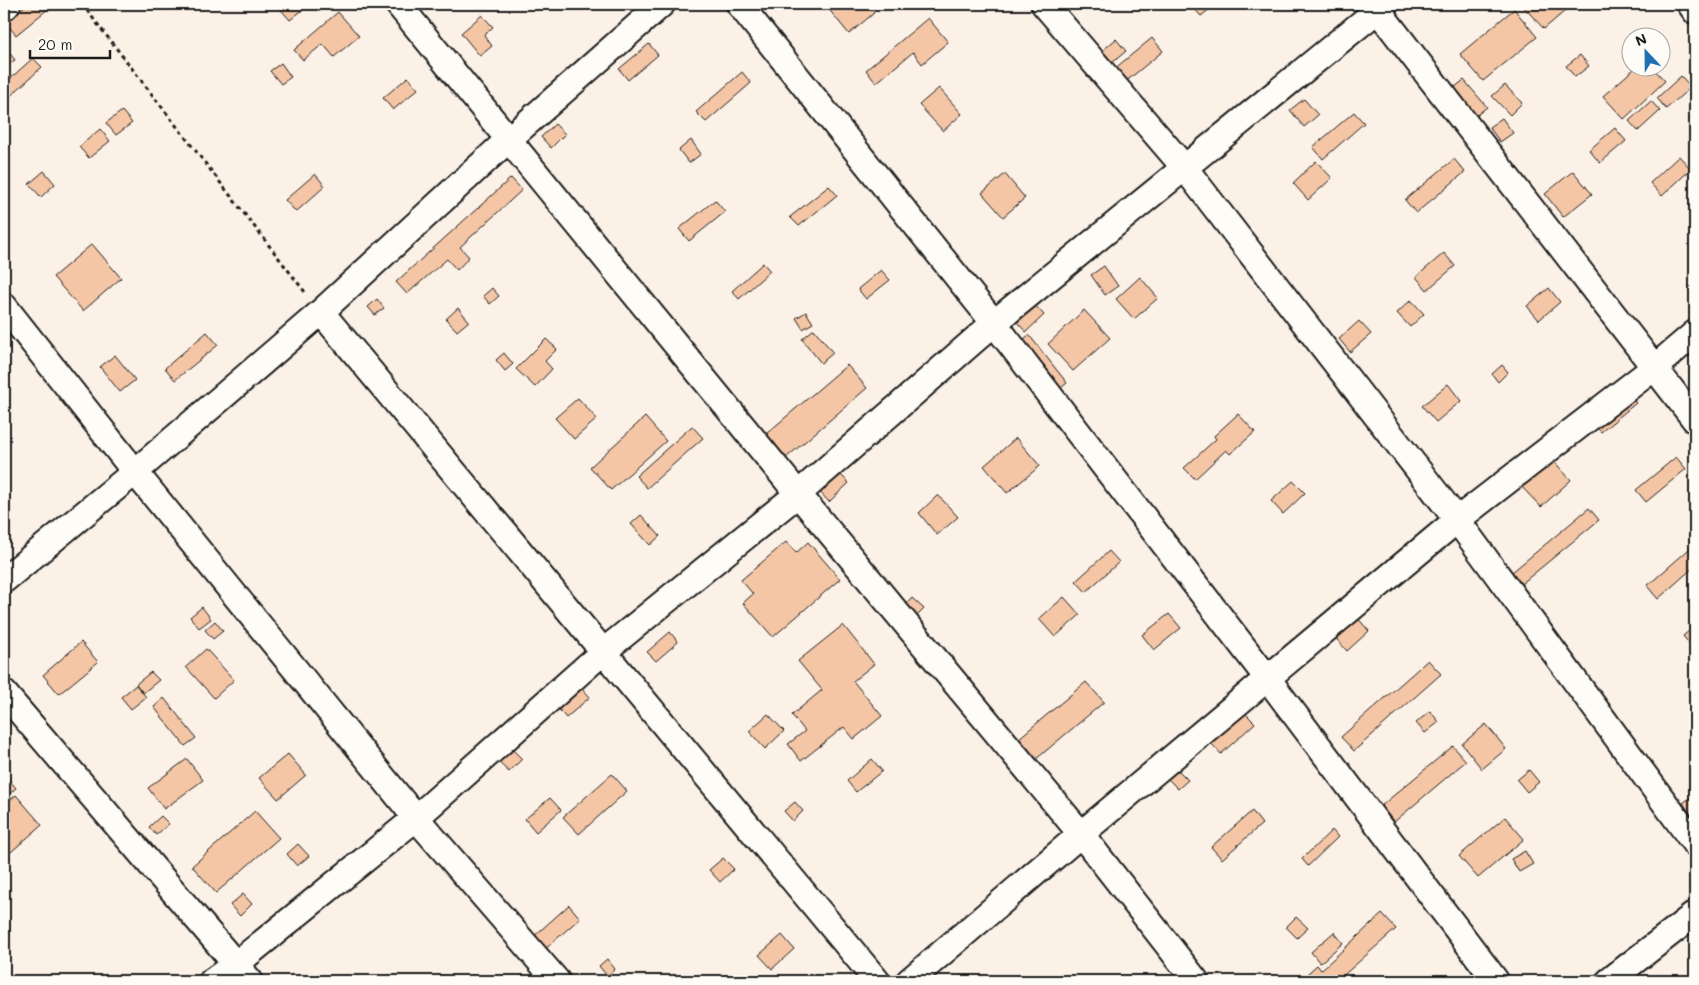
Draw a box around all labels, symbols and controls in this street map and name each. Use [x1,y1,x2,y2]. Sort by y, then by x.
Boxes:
scale bar [30,28,110,60]
north arrow [1622,28,1672,78]
text: N [1632,29,1649,50]
text: 20 m [38,34,72,54]

